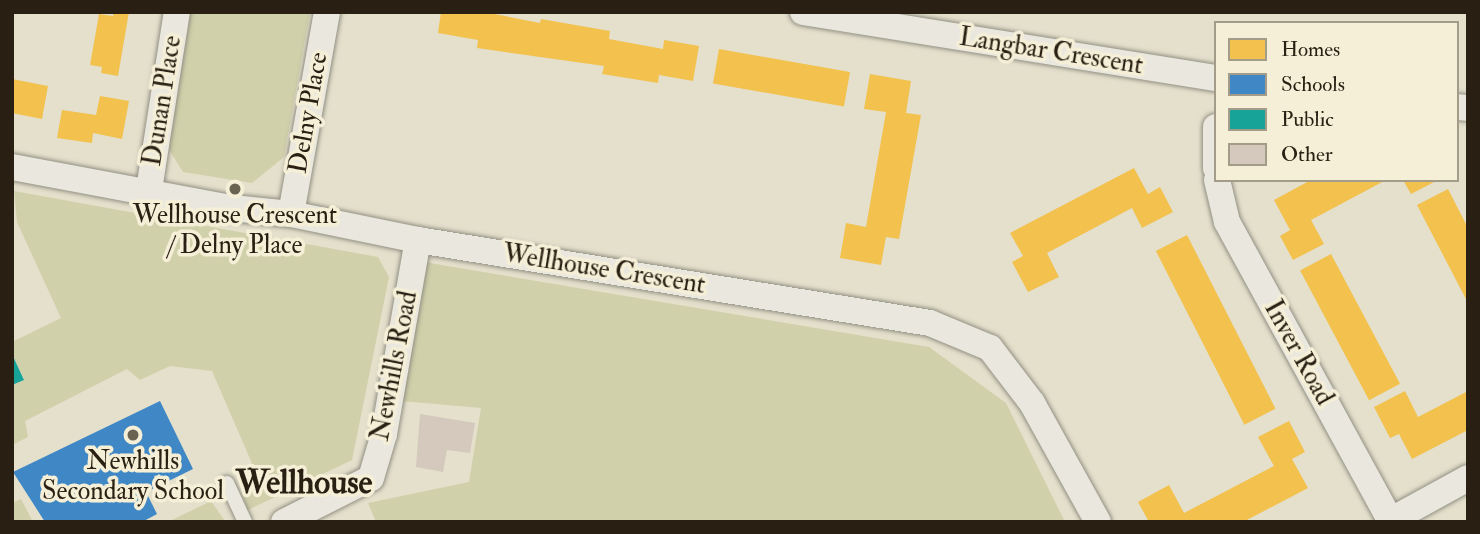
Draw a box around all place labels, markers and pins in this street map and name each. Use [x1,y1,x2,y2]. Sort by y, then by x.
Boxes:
marker: Wellhouse Crescent / Delny Place [227,181,243,197]
place label: Wellhouse Crescent / Delny Place [133,200,337,262]
marker: Newhills Secondary School [125,427,141,443]
place label: Newhills Secondary School [42,446,224,508]

